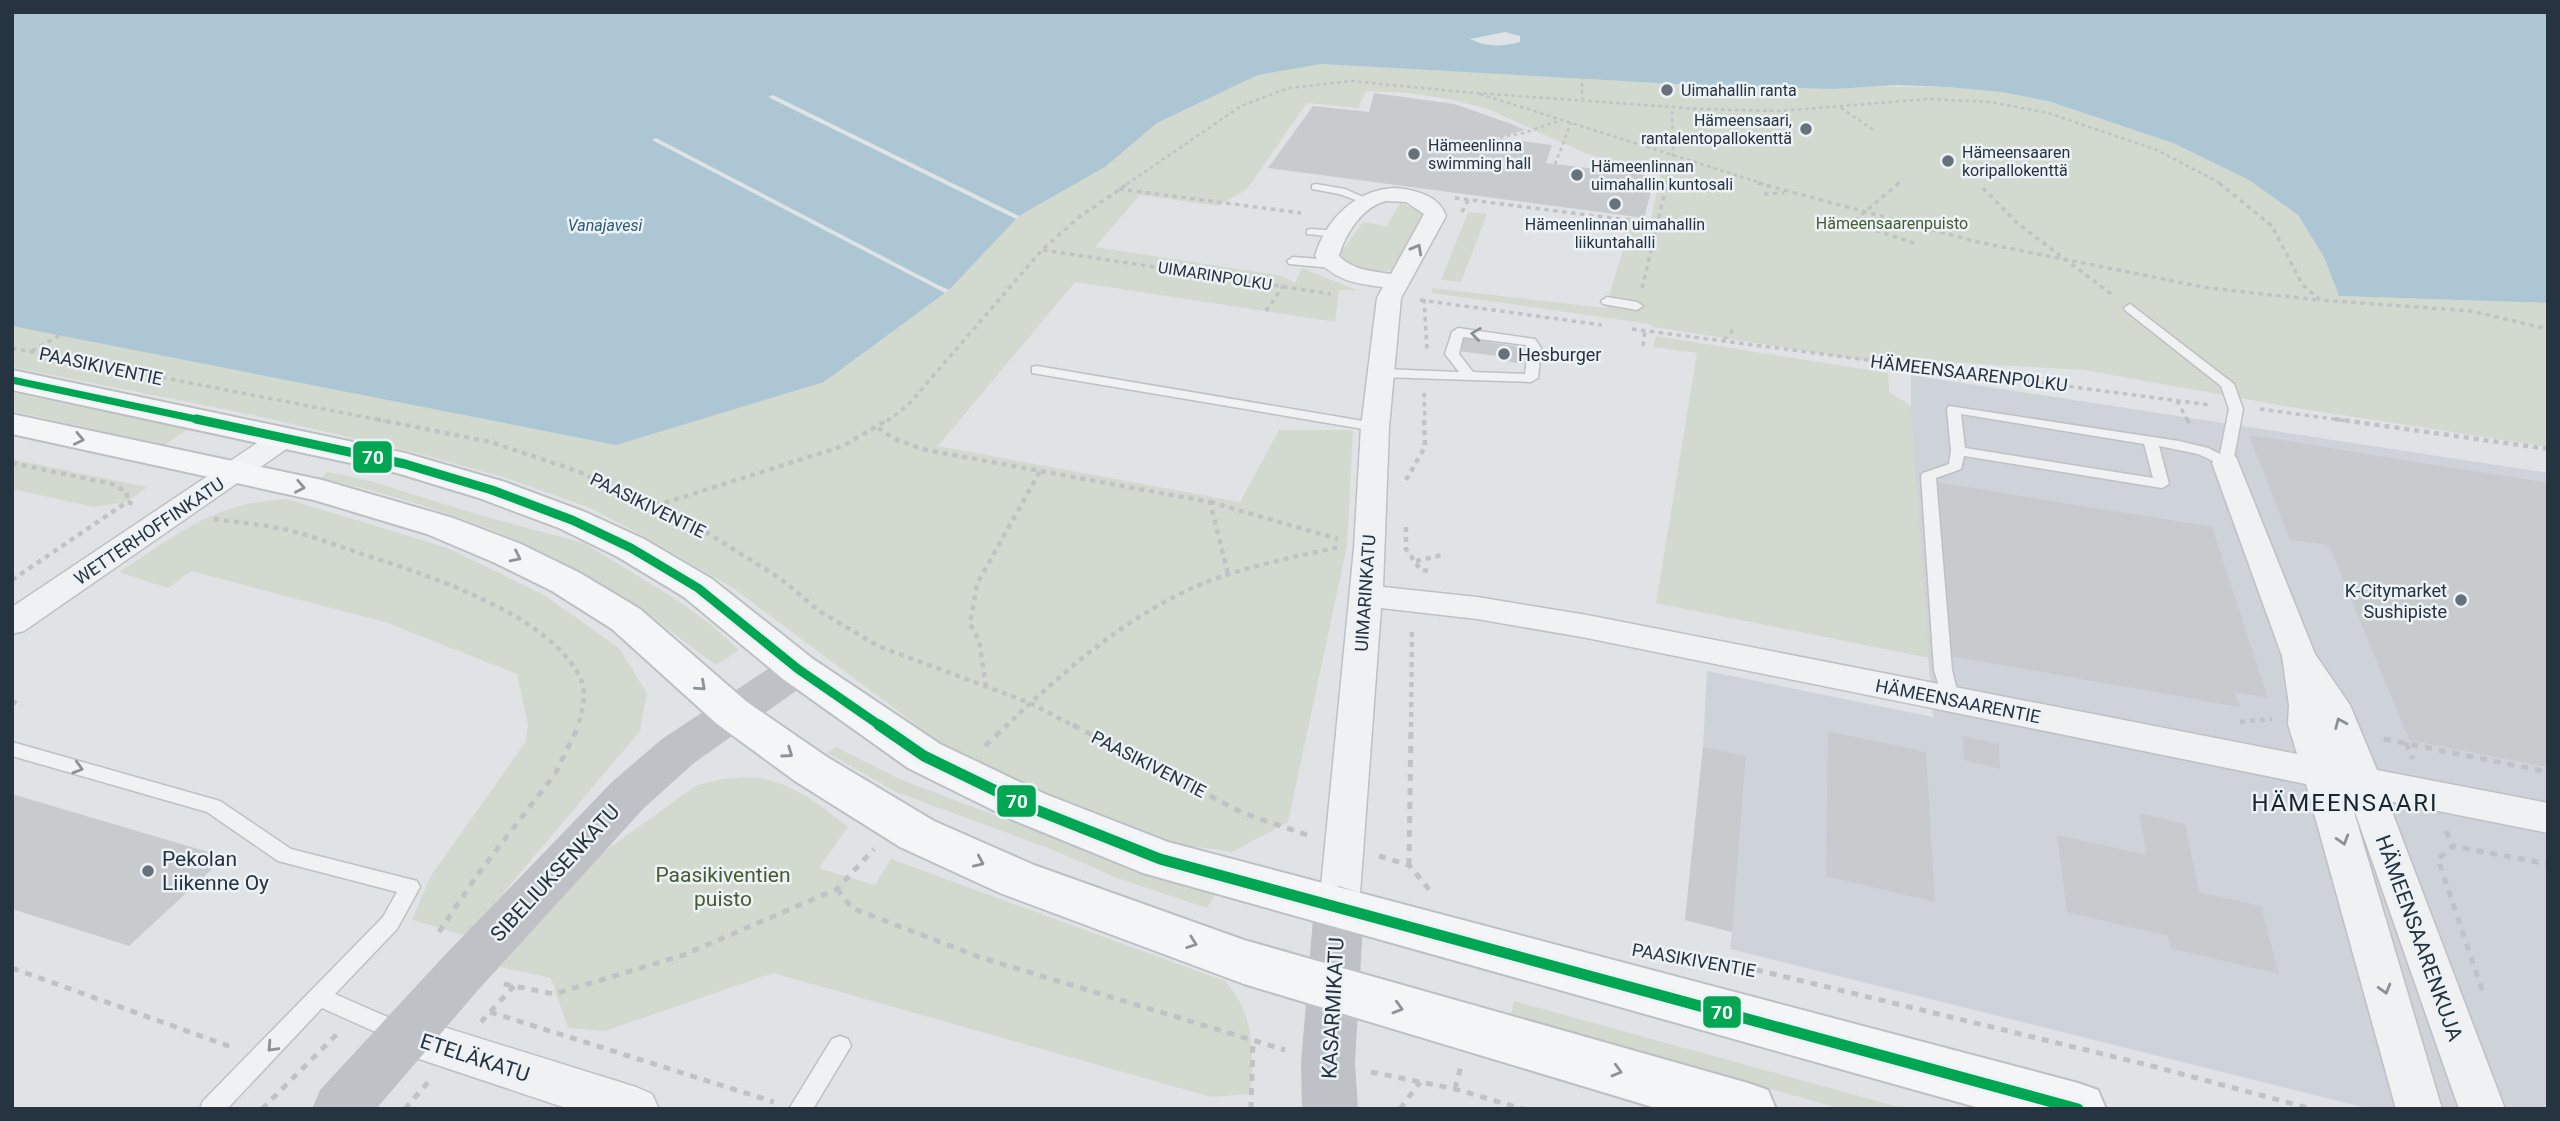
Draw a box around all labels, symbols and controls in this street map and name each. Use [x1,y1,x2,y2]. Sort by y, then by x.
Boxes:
place label: Uimahallin ranta [1681,81,1797,100]
marker: Uimahallin ranta [1659,82,1675,98]
place label: Hämeensaari, rantalentopallokenttä [1641,111,1792,148]
marker: Hämeensaari, rantalentopallokenttä [1798,121,1814,137]
place label: Hämeenlinna swimming hall [1428,136,1531,173]
place label: Hämeensaaren koripallokenttä [1962,143,2070,180]
marker: Hämeenlinna swimming hall [1406,146,1422,162]
marker: Hämeensaaren koripallokenttä [1940,153,1956,169]
place label: Hämeenlinnan uimahallin kuntosali [1591,157,1733,194]
marker: Hämeenlinnan uimahallin kuntosali [1569,167,1585,183]
marker: Hämeenlinnan uimahallin liikuntahalli [1607,196,1623,212]
park label: Hämeensaarenpuisto [1816,214,1968,233]
place label: Hämeenlinnan uimahallin liikuntahalli [1525,215,1705,252]
water label: Vanajavesi [568,216,642,235]
one-way arrow [1409,244,1422,256]
street label: UIMARINPOLKU [1157,258,1273,294]
one-way arrow [1470,327,1481,342]
street label: PAASIKIVENTIE [37,343,165,389]
place label: Hesburger [1518,344,1601,365]
marker: Hesburger [1496,346,1512,362]
street label: HÄMEENSAARENPOLKU [1869,350,2069,396]
one-way arrow [73,430,85,445]
line badge: 70 [352,440,393,474]
text: 70 [362,446,384,469]
street label: PAASIKIVENTIE [587,468,709,542]
street label: WETTERHOFFINKATU [70,473,228,589]
one-way arrow [294,478,306,493]
street label: UIMARINKATU [1350,534,1380,652]
one-way arrow [509,549,521,563]
place label: K-Citymarket Sushipiste [2345,580,2447,622]
marker: K-Citymarket Sushipiste [2453,592,2469,608]
street label: HÄMEENSAARENTIE [1874,675,2042,727]
one-way arrow [693,678,706,691]
one-way arrow [2334,718,2348,730]
street label: PAASIKIVENTIE [1088,726,1210,802]
one-way arrow [780,745,792,757]
one-way arrow [72,759,84,774]
line badge: 70 [996,784,1037,818]
district label: HÄMEENSAARI [2251,789,2439,817]
text: 70 [1006,790,1028,813]
street label: SIBELIUKSENKATU [485,800,625,946]
street label: HÄMEENSAARENKUJA [2371,832,2468,1045]
one-way arrow [2334,834,2349,846]
place label: Pekolan Liikenne Oy [162,847,269,895]
one-way arrow [972,854,984,868]
marker: Pekolan Liikenne Oy [140,863,156,879]
park label: Paasikiventien puisto [655,863,791,911]
one-way arrow [1185,935,1197,949]
street label: KASARMIKATU [1317,937,1349,1079]
street label: PAASIKIVENTIE [1630,939,1758,981]
one-way arrow [2377,983,2392,995]
line badge: 70 [1702,995,1742,1029]
one-way arrow [1392,1000,1404,1015]
text: 70 [1711,1001,1733,1024]
street label: ETELÄKATU [417,1029,533,1087]
one-way arrow [268,1039,280,1052]
one-way arrow [1611,1063,1623,1077]

